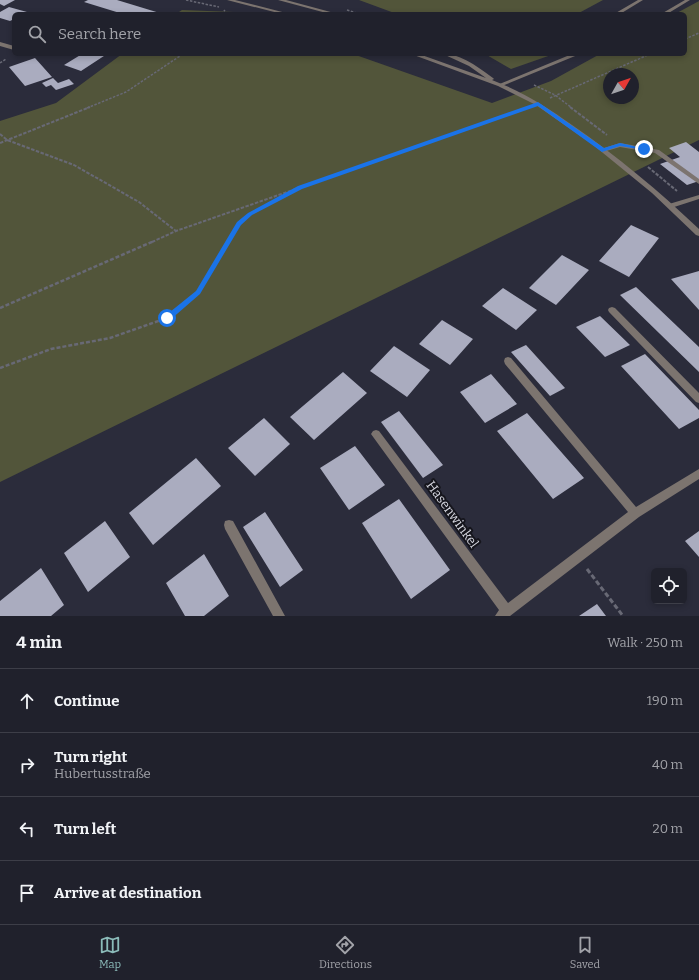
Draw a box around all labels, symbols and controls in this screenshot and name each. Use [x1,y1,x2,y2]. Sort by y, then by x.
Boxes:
search box [12,12,687,56]
icon: search [26,23,48,45]
text: Search here [58,25,141,43]
north arrow [603,68,639,104]
route end [635,140,653,158]
route start [158,309,176,327]
street label: Hasenwinkel [423,478,482,551]
map controls [651,568,687,604]
button: locate [651,568,687,604]
text: 4 min [16,632,62,653]
text: Walk · 250 m [607,635,683,650]
icon: ahead [16,690,38,712]
text: Continue [54,692,120,710]
text: 190 m [647,693,683,708]
text: Turn right [54,748,127,766]
icon: right [16,754,38,776]
text: 40 m [652,757,683,772]
text: Hubertusstraße [54,766,151,781]
icon: left [16,818,38,840]
text: Turn left [54,820,116,838]
text: 20 m [653,821,683,836]
icon: arrive [16,882,38,904]
text: Arrive at destination [54,884,201,902]
tab: Map [99,934,121,971]
tab: Directions [319,934,372,971]
tab: Saved [570,934,600,971]

